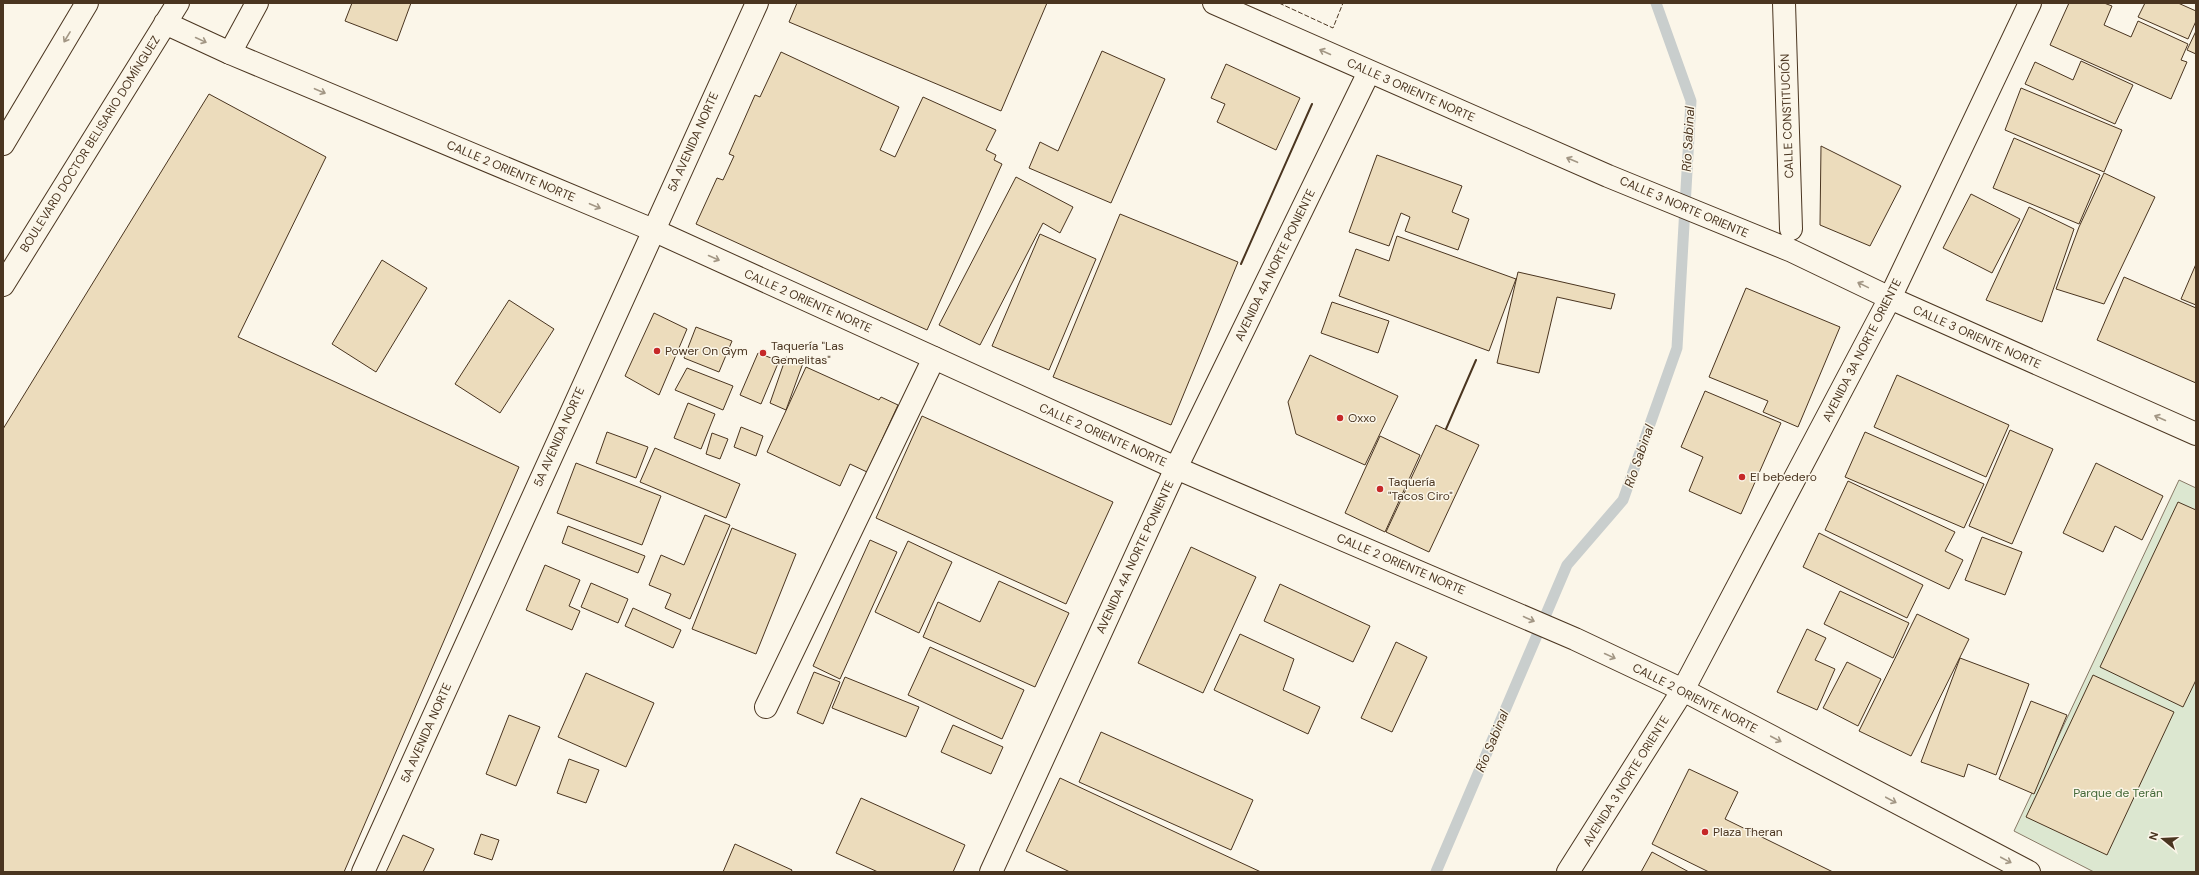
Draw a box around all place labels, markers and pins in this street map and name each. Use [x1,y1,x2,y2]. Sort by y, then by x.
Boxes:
place label: Taquería "Las Gemelitas" [771,338,844,368]
place label: Power On Gym [665,343,748,359]
marker: Power On Gym [652,346,662,356]
marker: Taquería "Las Gemelitas" [758,348,768,358]
place label: Oxxo [1348,410,1376,426]
marker: Oxxo [1335,413,1345,423]
place label: El bebedero [1750,469,1817,485]
marker: El bebedero [1737,472,1747,482]
place label: Taquería "Tacos Ciro" [1388,474,1453,504]
marker: Taquería "Tacos Ciro" [1375,484,1385,494]
place label: Plaza Theran [1713,824,1783,840]
marker: Plaza Theran [1700,827,1710,837]

